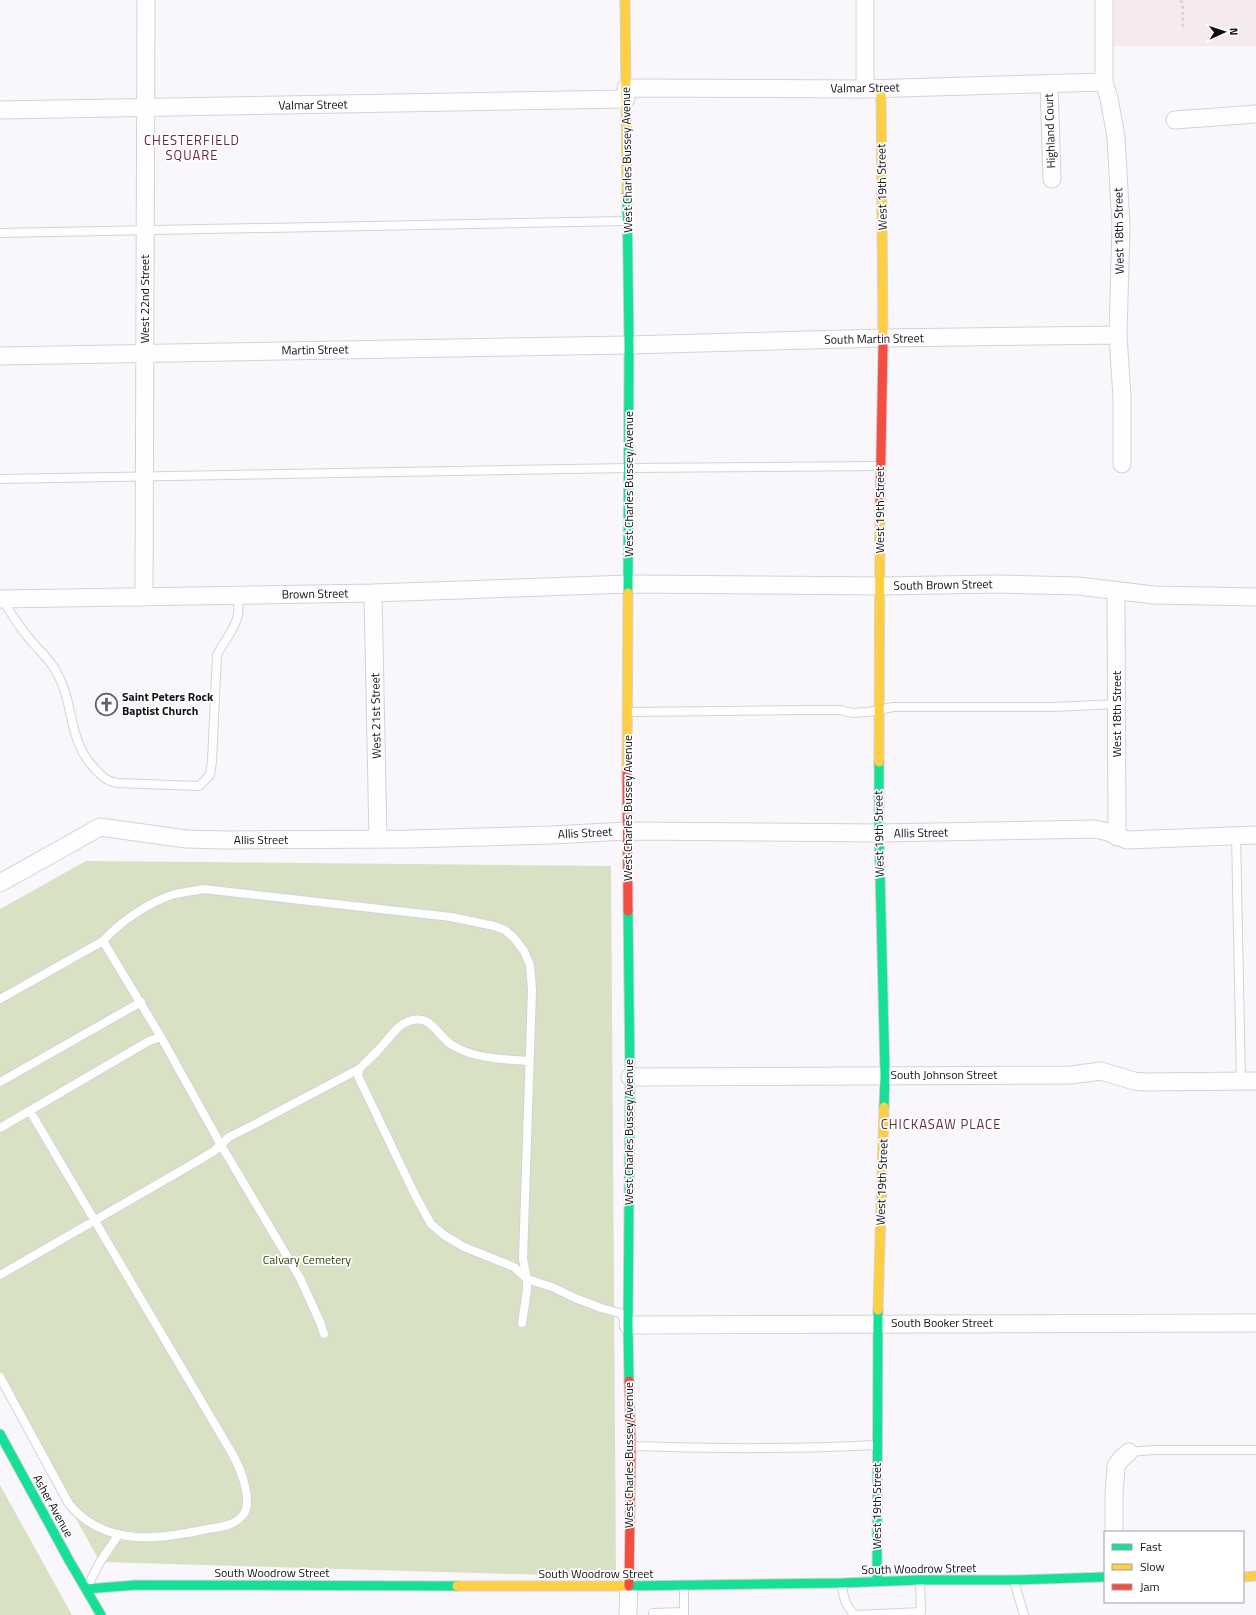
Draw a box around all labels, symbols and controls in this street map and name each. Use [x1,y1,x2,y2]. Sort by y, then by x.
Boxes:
north arrow [1204,12,1244,52]
text: N [1226,27,1242,36]
street label: Valmar Street [830,77,901,98]
street label: West Charles Bussey Avenue [616,87,637,233]
street label: Highland Court [1039,92,1060,169]
street label: Valmar Street [278,94,349,115]
district label: CHESTERFIELD SQUARE [144,130,240,165]
street label: West 19th Street [871,143,892,230]
street label: West 18th Street [1108,187,1129,274]
street label: West 22nd Street [135,254,154,343]
street label: South Martin Street [824,328,925,349]
street label: Martin Street [281,339,349,360]
street label: West Charles Bussey Avenue [619,411,638,557]
street label: West 19th Street [870,466,889,553]
street label: South Brown Street [893,574,994,595]
street label: Brown Street [281,583,349,604]
street label: West 18th Street [1107,670,1126,757]
street label: West 21st Street [365,672,386,759]
place label: Saint Peters Rock Baptist Church [122,687,214,720]
church icon: Saint Peters Rock Baptist Church [93,691,119,717]
street label: West Charles Bussey Avenue [618,735,637,881]
street label: West 19th Street [868,790,889,877]
street label: Allis Street [557,822,613,843]
street label: Allis Street [894,823,949,842]
street label: Allis Street [234,830,289,849]
street label: West Charles Bussey Avenue [619,1059,638,1205]
street label: South Johnson Street [890,1065,998,1084]
district label: CHICKASAW PLACE [881,1114,1001,1134]
street label: West 19th Street [870,1138,893,1226]
park label: Calvary Cemetery [263,1250,351,1269]
street label: South Booker Street [891,1313,994,1332]
street label: West Charles Bussey Avenue [619,1382,638,1528]
street label: West 19th Street [867,1462,886,1549]
street label: Asher Avenue [28,1471,79,1541]
legend [1104,1531,1244,1603]
text: Fast [1140,1537,1163,1556]
text: Slow [1140,1557,1165,1576]
street label: South Woodrow Street [861,1558,977,1579]
street label: South Woodrow Street [215,1563,330,1582]
street label: South Woodrow Street [539,1564,654,1583]
text: Jam [1140,1577,1160,1596]

